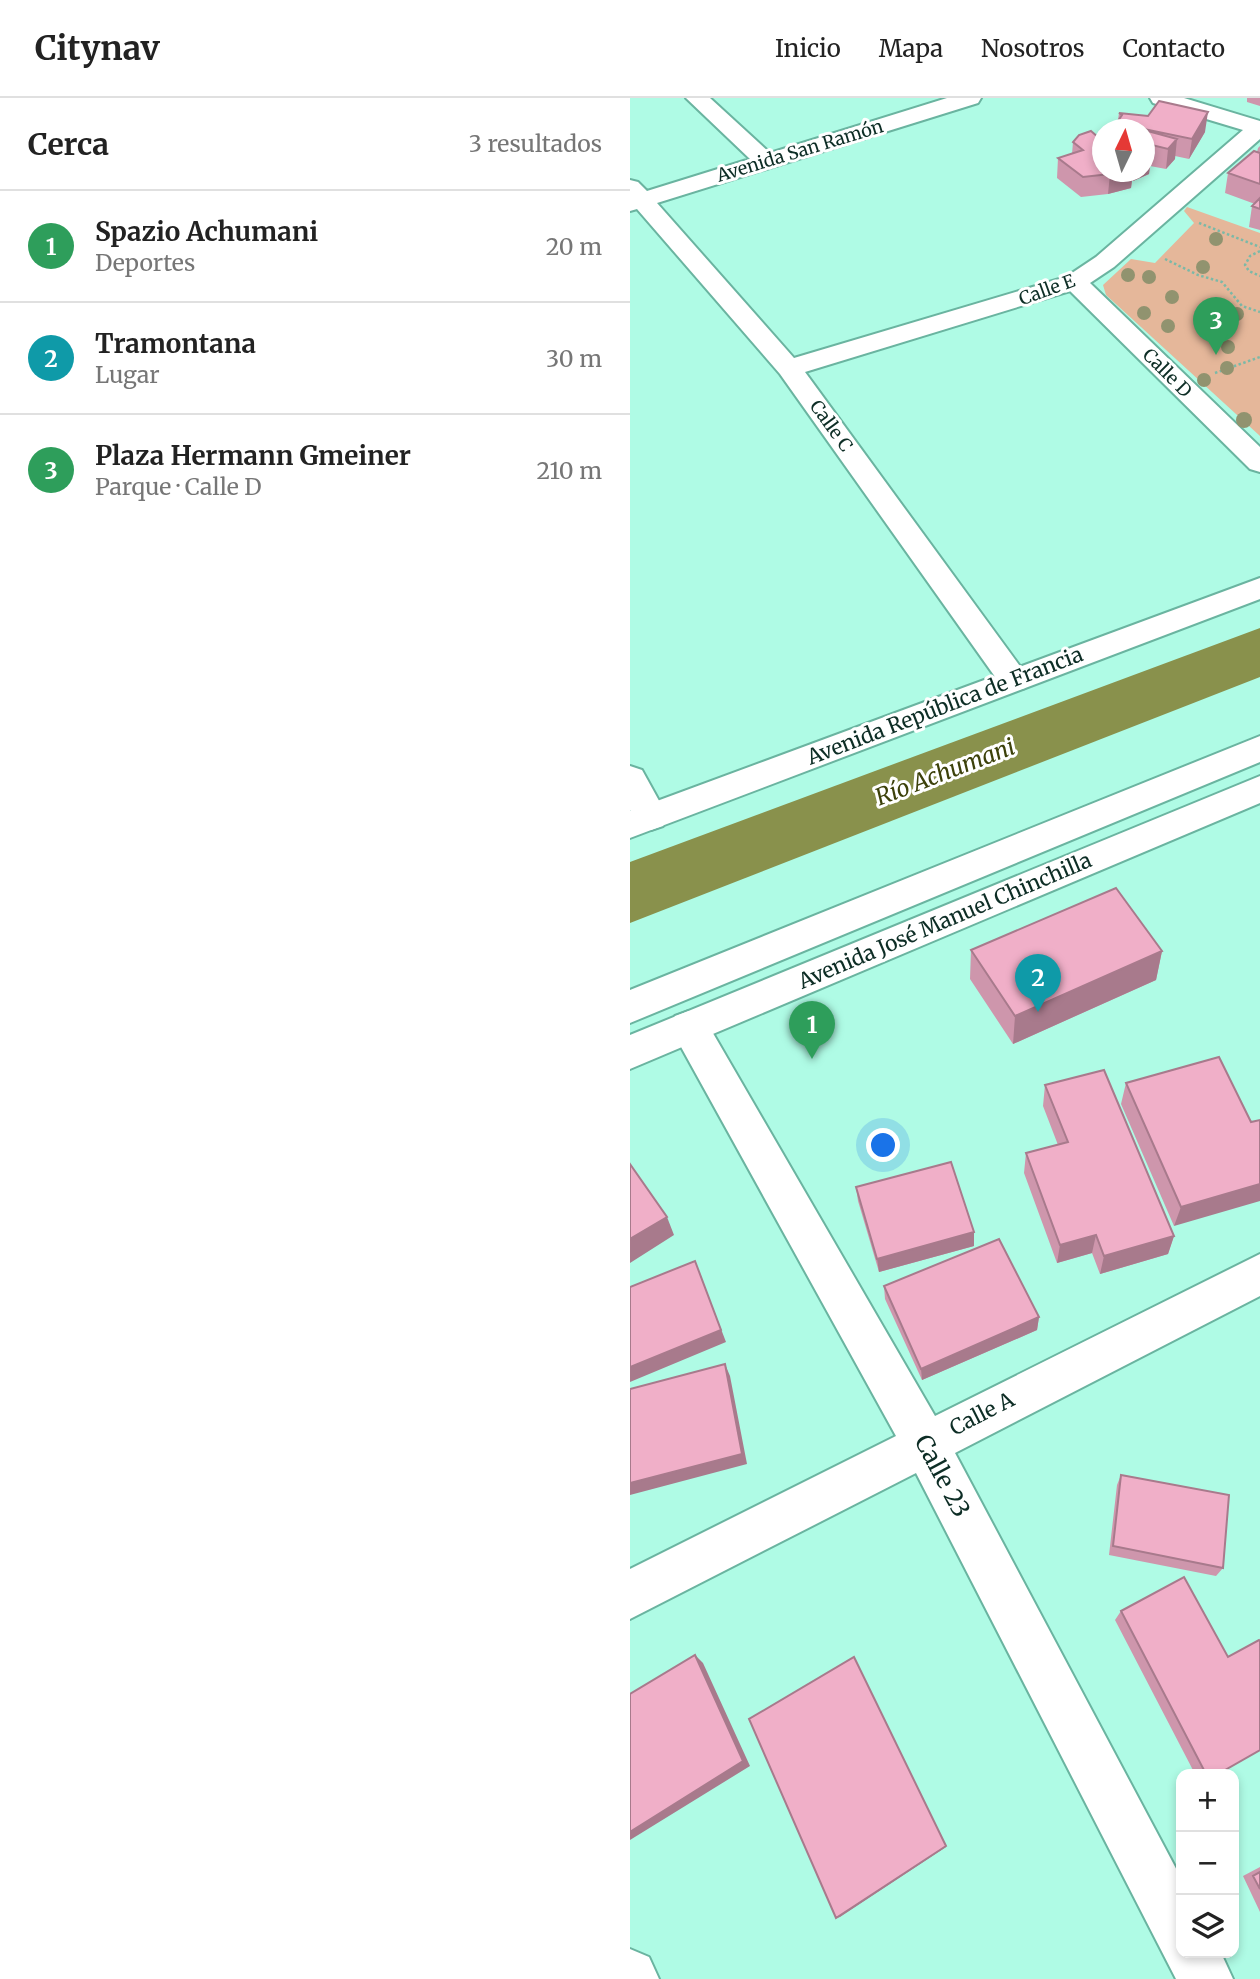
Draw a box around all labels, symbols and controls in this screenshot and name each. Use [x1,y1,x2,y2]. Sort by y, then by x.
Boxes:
text: Citynav [35,28,160,69]
text: Inicio [775,33,841,64]
text: Mapa [879,33,943,64]
text: Nosotros [981,33,1085,64]
text: Contacto [1123,33,1225,64]
street label: Avenida San Ramón [713,114,886,187]
north arrow [1092,119,1155,182]
text: Cerca [28,125,109,163]
text: 3 resultados [469,129,602,158]
text: Spazio Achumani [95,215,318,248]
text: 1 [46,232,56,261]
text: 20 m [546,232,602,261]
text: Deportes [95,248,195,277]
street label: Calle E [1016,269,1078,310]
pin: 3 [1193,297,1239,355]
text: Tramontana [95,327,256,360]
street label: Calle D [1138,343,1197,402]
text: 2 [44,344,58,373]
text: 30 m [546,344,602,373]
text: Lugar [95,360,160,389]
street label: Calle C [805,395,858,456]
text: Plaza Hermann Gmeiner [95,439,411,472]
text: 3 [44,456,58,485]
text: 210 m [537,456,602,485]
text: Parque · Calle D [95,472,262,501]
street label: Avenida República de Francia [802,640,1087,771]
water label: Río Achumani [871,732,1019,811]
street label: Avenida José Manuel Chinchilla [793,846,1096,995]
pin: 2 [1015,954,1061,1012]
pin: 1 [789,1001,835,1059]
your location [866,1128,900,1162]
street label: Calle A [945,1386,1019,1441]
street label: Calle 23 [908,1429,977,1522]
map controls [1176,1769,1239,1958]
button: + [1176,1769,1239,1832]
button: − [1176,1832,1239,1895]
button: layers [1176,1895,1239,1958]

